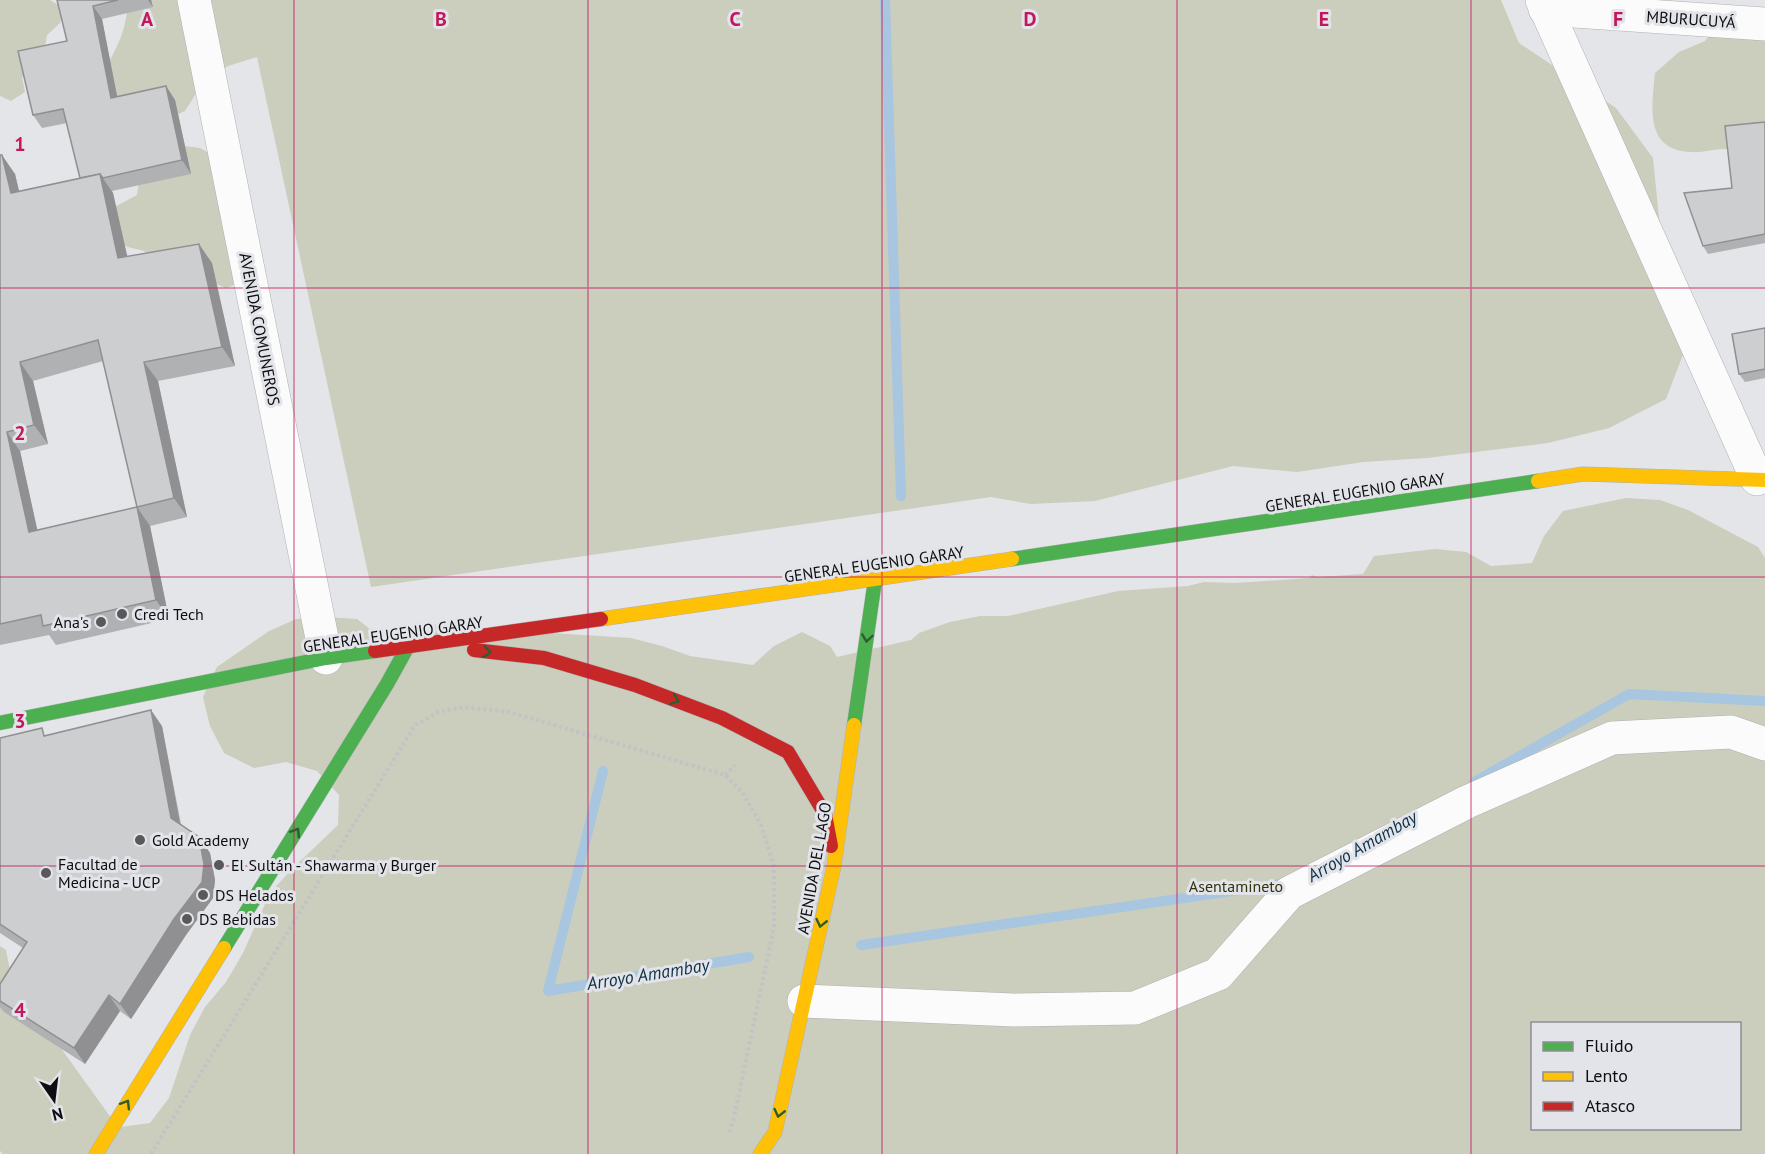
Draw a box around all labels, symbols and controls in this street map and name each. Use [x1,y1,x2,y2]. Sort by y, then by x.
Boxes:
text: A [141,6,154,32]
text: B [435,6,447,32]
text: C [729,6,741,32]
text: D [1024,6,1037,32]
text: E [1319,6,1329,32]
text: F [1613,6,1623,32]
street label: MBURUCUYÁ [1646,6,1737,32]
text: 1 [14,131,26,157]
street label: AVENIDA COMUNEROS [235,251,285,407]
text: 2 [14,420,26,446]
street label: GENERAL EUGENIO GARAY [1264,468,1446,516]
street label: GENERAL EUGENIO GARAY [783,541,965,587]
place label: Credi Tech [134,604,204,624]
marker: Credi Tech [115,607,129,621]
street label: GENERAL EUGENIO GARAY [302,611,484,657]
place label: Ana's [54,612,89,632]
marker: Ana's [94,615,108,629]
one-way arrow [861,634,873,643]
one-way arrow [483,645,492,658]
one-way arrow [669,693,680,705]
text: 3 [14,708,26,734]
street label: AVENIDA DEL LAGO [793,800,835,936]
water label: Arroyo Amambay [1302,805,1422,887]
one-way arrow [288,827,299,838]
place label: Gold Academy [152,830,249,850]
marker: Gold Academy [133,833,147,847]
place label: Facultad de Medicina - UCP [58,854,160,892]
place label: El Sultán - Shawarma y Burger [231,855,437,875]
marker: El Sultán - Shawarma y Burger [212,858,226,872]
marker: Facultad de Medicina - UCP [39,866,53,880]
park label: Asentamineto [1189,876,1283,896]
place label: DS Helados [215,885,294,905]
marker: DS Helados [196,888,210,902]
place label: DS Bebidas [199,909,276,929]
marker: DS Bebidas [180,912,194,926]
one-way arrow [816,918,829,928]
water label: Arroyo Amambay [584,953,712,995]
text: 4 [14,997,26,1023]
legend [1531,1022,1741,1130]
text: Fluido [1585,1034,1633,1057]
text: Lento [1585,1064,1628,1087]
north arrow [24,1070,84,1130]
text: Atasco [1585,1094,1635,1117]
one-way arrow [119,1100,131,1110]
text: N [50,1104,65,1126]
one-way arrow [773,1108,786,1118]

